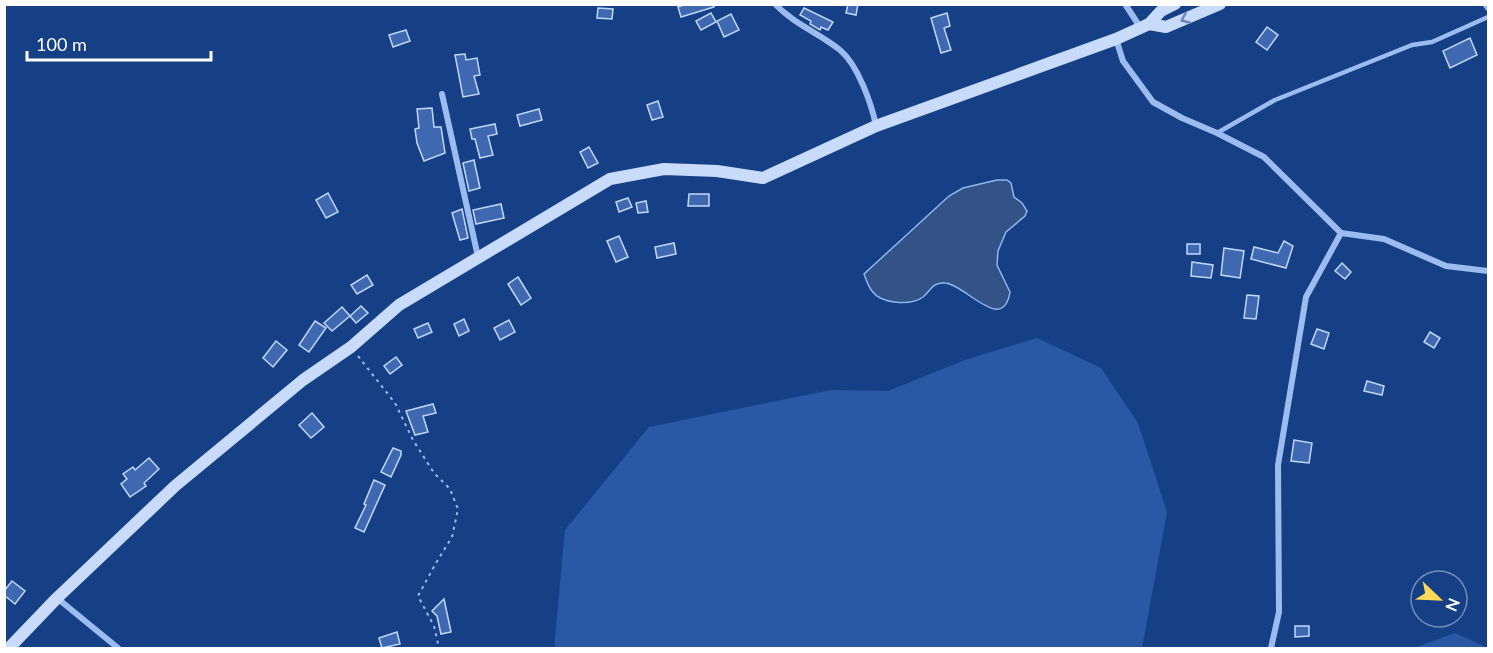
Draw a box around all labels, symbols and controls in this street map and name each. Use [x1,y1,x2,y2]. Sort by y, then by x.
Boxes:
one-way arrow [1180,12,1191,24]
scale bar [27,24,212,62]
text: 100 m [36,33,87,55]
north arrow [1409,569,1469,629]
text: N [1442,596,1464,614]

